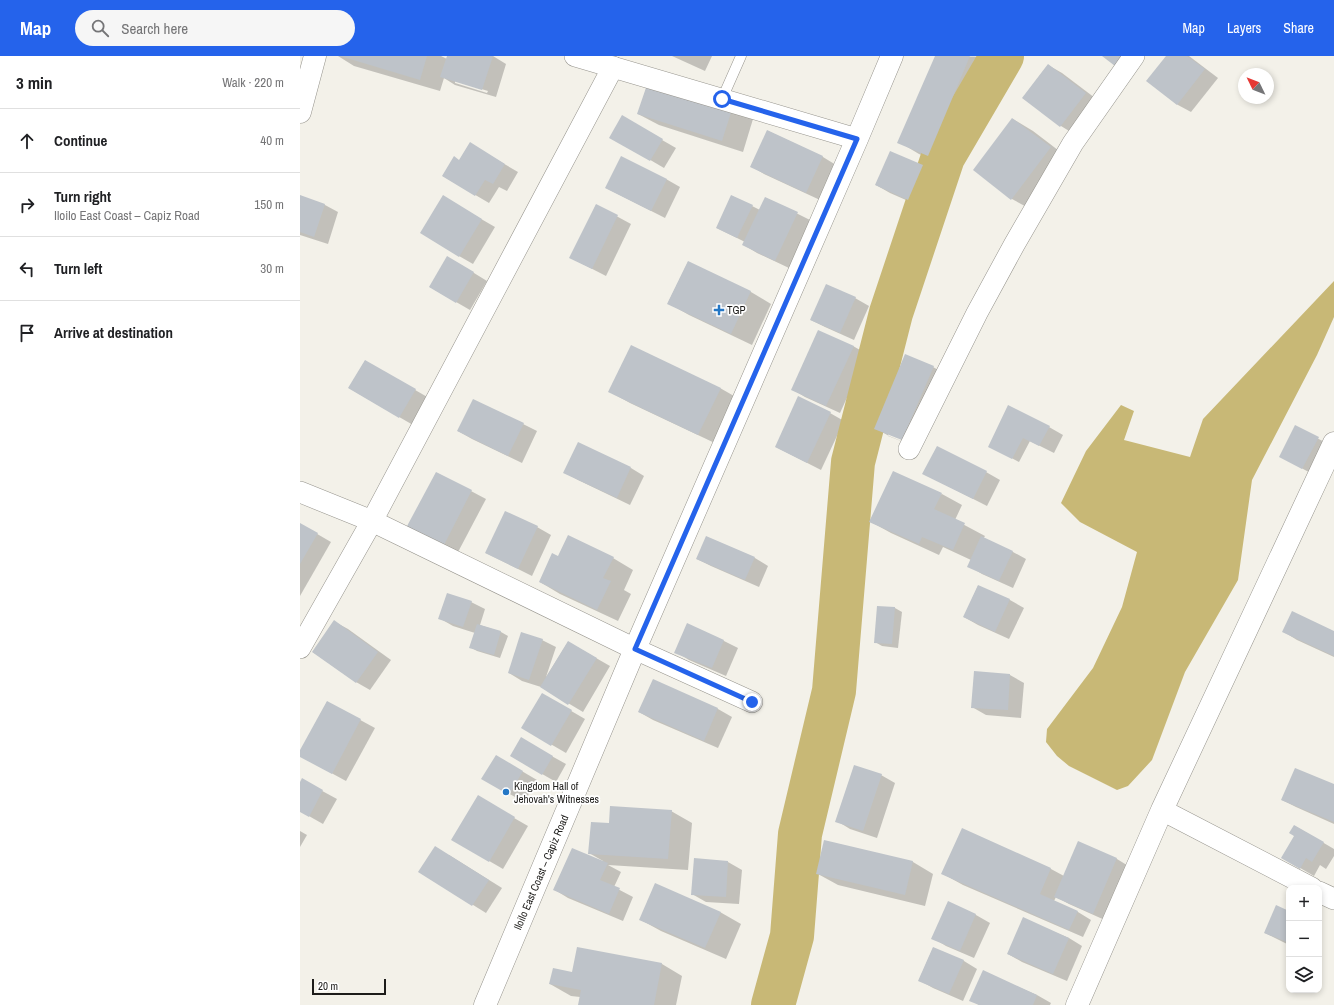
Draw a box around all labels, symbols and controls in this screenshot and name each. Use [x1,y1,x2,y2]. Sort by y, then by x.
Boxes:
search box [75,10,355,46]
text: Map [20,15,51,41]
icon: search [89,17,111,39]
text: Search here [121,18,188,39]
text: Map [1183,19,1205,37]
text: Layers [1227,19,1261,37]
text: Share [1283,19,1314,37]
north arrow [1238,68,1274,104]
text: 3 min [16,71,52,94]
text: Walk · 220 m [222,74,284,91]
route start [713,90,731,108]
icon: ahead [16,130,38,152]
text: Continue [54,130,107,151]
text: 40 m [260,132,284,149]
text: Turn right [54,186,111,207]
icon: right [16,194,38,216]
text: 150 m [254,196,284,213]
text: Iloilo East Coast – Capiz Road [54,207,200,224]
icon: left [16,258,38,280]
text: Turn left [54,258,102,279]
text: 30 m [260,260,284,277]
place label: TGP [727,303,746,317]
marker: TGP [714,305,724,315]
icon: arrive [16,322,38,344]
text: Arrive at destination [54,322,173,343]
route end [743,693,761,711]
place label: Kingdom Hall of Jehovah's Witnesses [514,779,599,806]
marker: Kingdom Hall of Jehovah's Witnesses [501,787,511,797]
street label: Iloilo East Coast – Capiz Road [510,813,571,932]
map controls [1286,885,1322,993]
button: + [1286,885,1322,921]
button: − [1286,921,1322,957]
button: layers [1286,957,1322,993]
scale bar [312,977,386,996]
text: 20 m [318,979,338,993]

